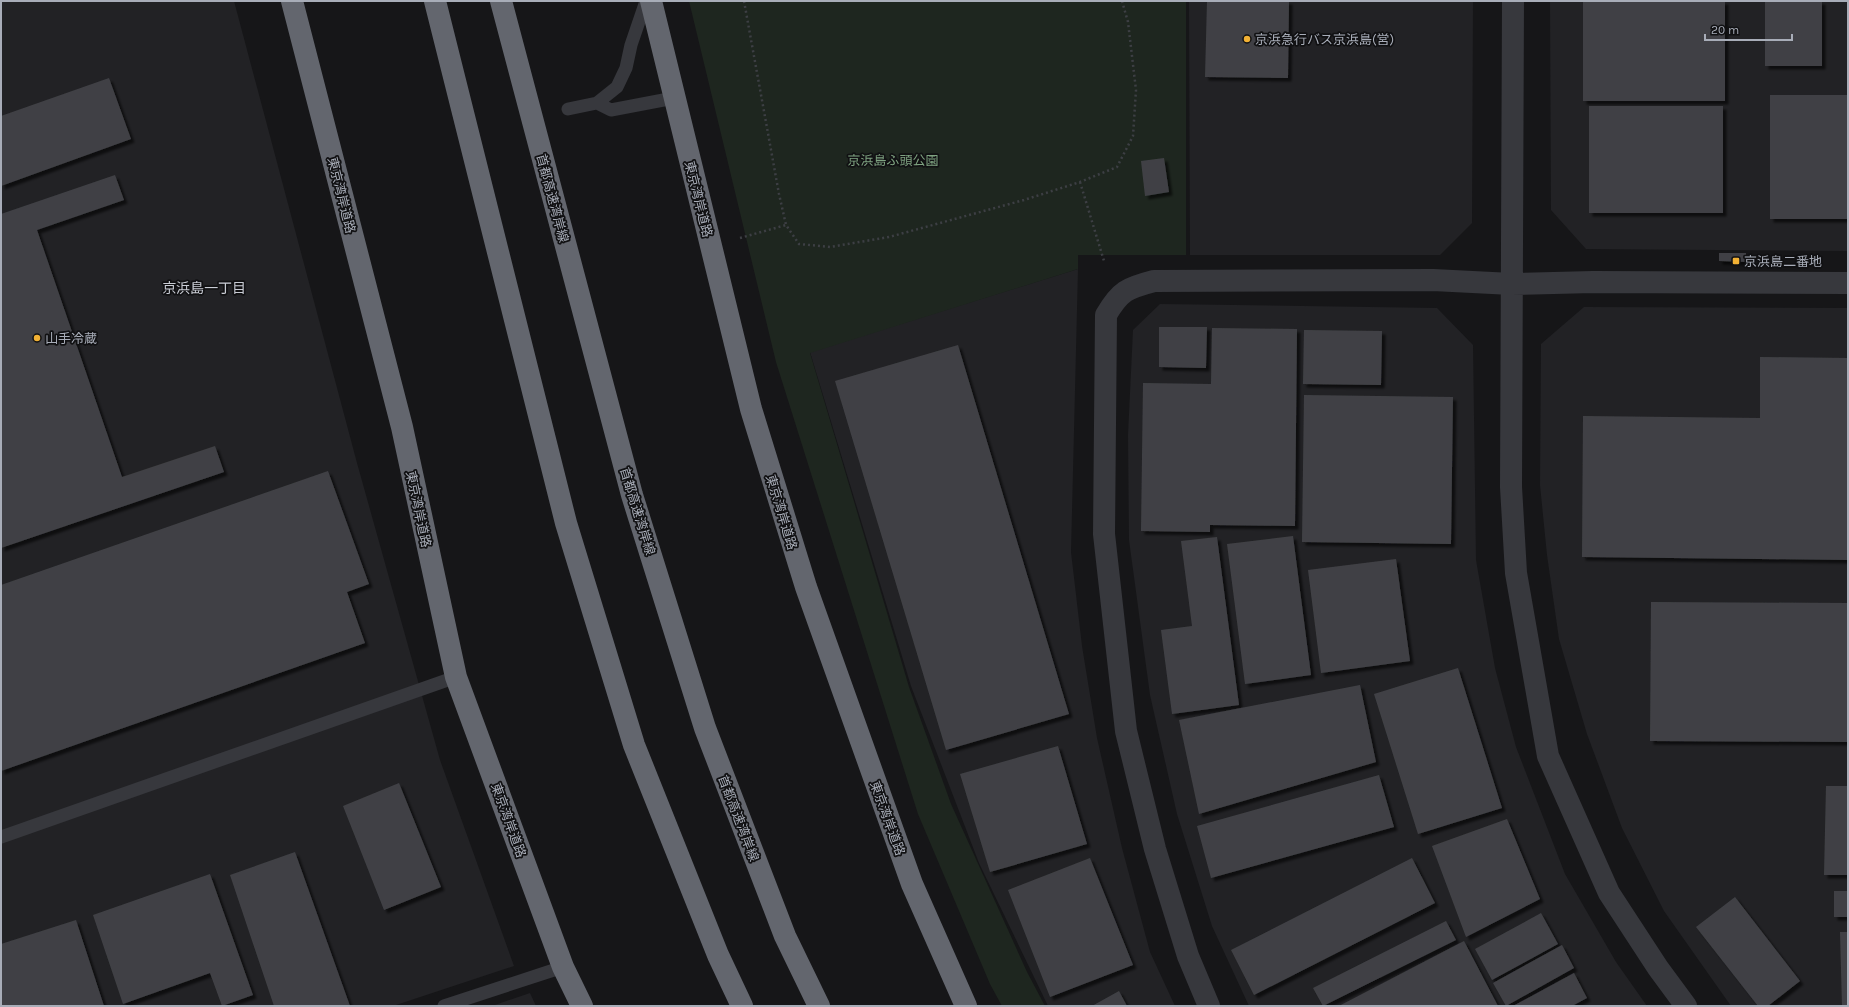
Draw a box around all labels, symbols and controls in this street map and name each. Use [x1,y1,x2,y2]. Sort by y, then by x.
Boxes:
scale bar [1705,16,1792,42]
text: 20 m [1711,23,1739,37]
place label: 京浜急行バス京浜島(営) [1255,32,1394,47]
marker: 京浜急行バス京浜島(営) [1242,34,1252,44]
street label: 首都高速湾岸線 [533,152,572,244]
park label: 京浜島ふ頭公園 [847,153,939,168]
street label: 東京湾岸道路 [325,155,358,235]
street label: 東京湾岸道路 [682,159,715,239]
place label: 京浜島二番地 [1744,254,1822,269]
marker: 京浜島二番地 [1731,256,1741,266]
district label: 京浜島一丁目 [162,280,246,297]
place label: 山手冷蔵 [45,331,97,346]
marker: 山手冷蔵 [32,333,42,343]
street label: 首都高速湾岸線 [617,465,658,557]
street label: 東京湾岸道路 [403,469,434,549]
street label: 東京湾岸道路 [763,473,800,552]
street label: 首都高速湾岸線 [715,773,762,863]
street label: 東京湾岸道路 [867,779,908,857]
street label: 東京湾岸道路 [488,781,529,859]

